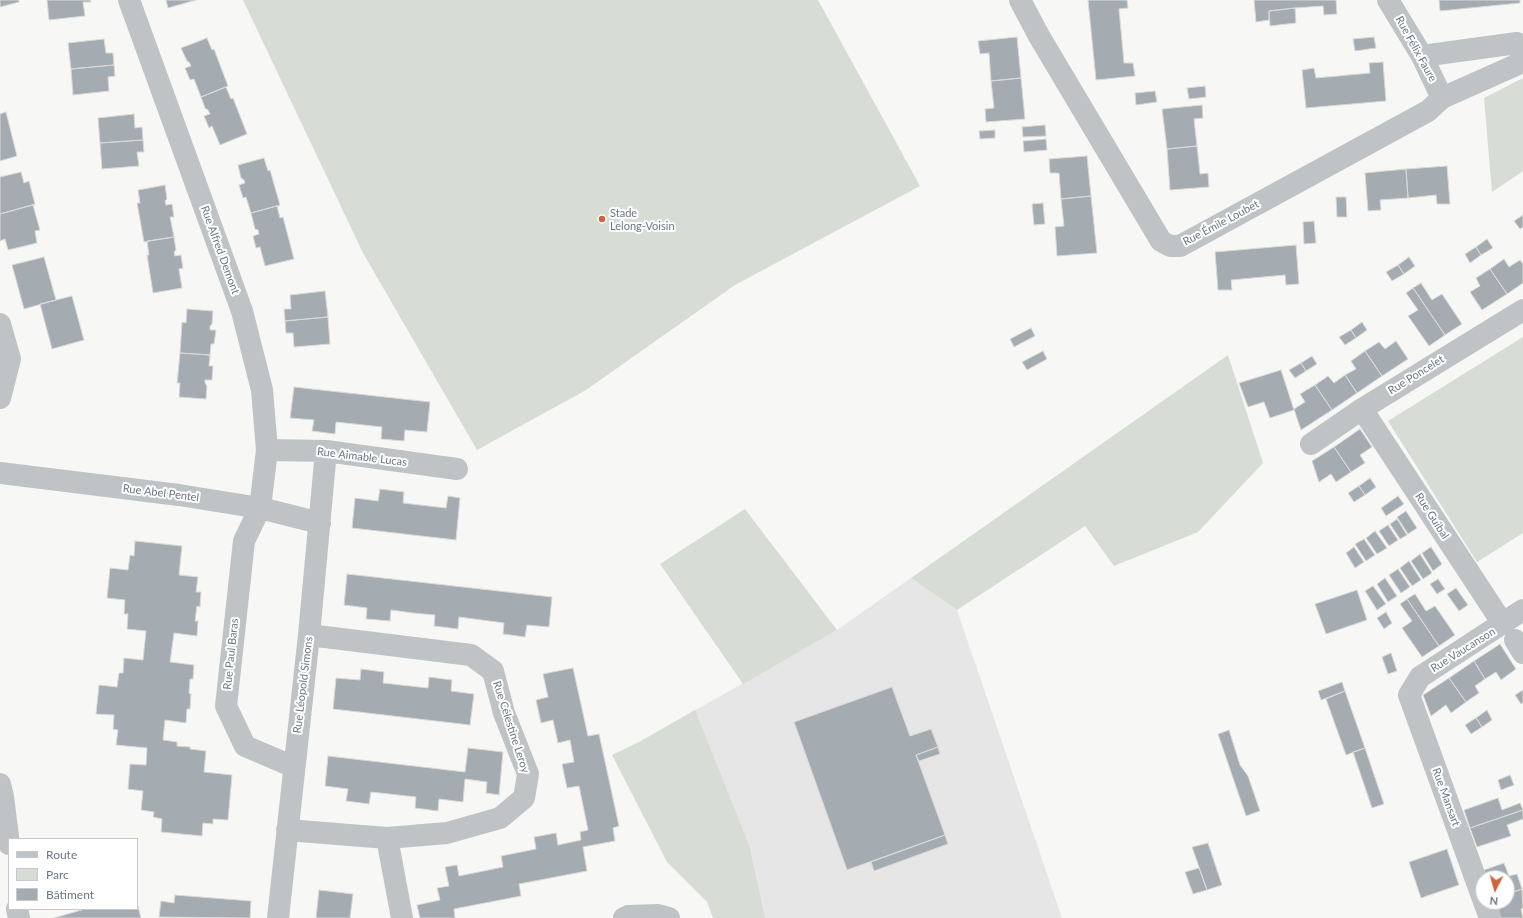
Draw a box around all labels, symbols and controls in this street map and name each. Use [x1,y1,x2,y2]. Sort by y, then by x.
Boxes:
street label: Rue Félix Faure [1393,14,1439,84]
street label: Rue Émile Loubet [1181,197,1261,249]
street label: Rue Alfred Demont [198,204,242,296]
place label: Stade Lelong-Voisin [610,206,675,232]
marker: Stade Lelong-Voisin [597,214,607,224]
street label: Rue Poncelet [1386,353,1446,397]
street label: Rue Aimable Lucas [316,445,408,469]
street label: Rue Abel Pentel [122,482,200,504]
street label: Rue Guibal [1412,490,1452,542]
street label: Rue Paul Baras [221,618,241,690]
street label: Rue Vaucanson [1428,625,1498,675]
street label: Rue Léopold Simons [291,636,315,734]
street label: Rue Célestine Leroy [490,679,532,775]
street label: Rue Mansart [1429,766,1463,828]
legend [8,838,138,910]
text: Route [46,847,77,862]
text: Parc [46,867,69,882]
north arrow [1475,870,1515,910]
text: Bâtiment [46,887,94,902]
text: N [1489,895,1499,908]

